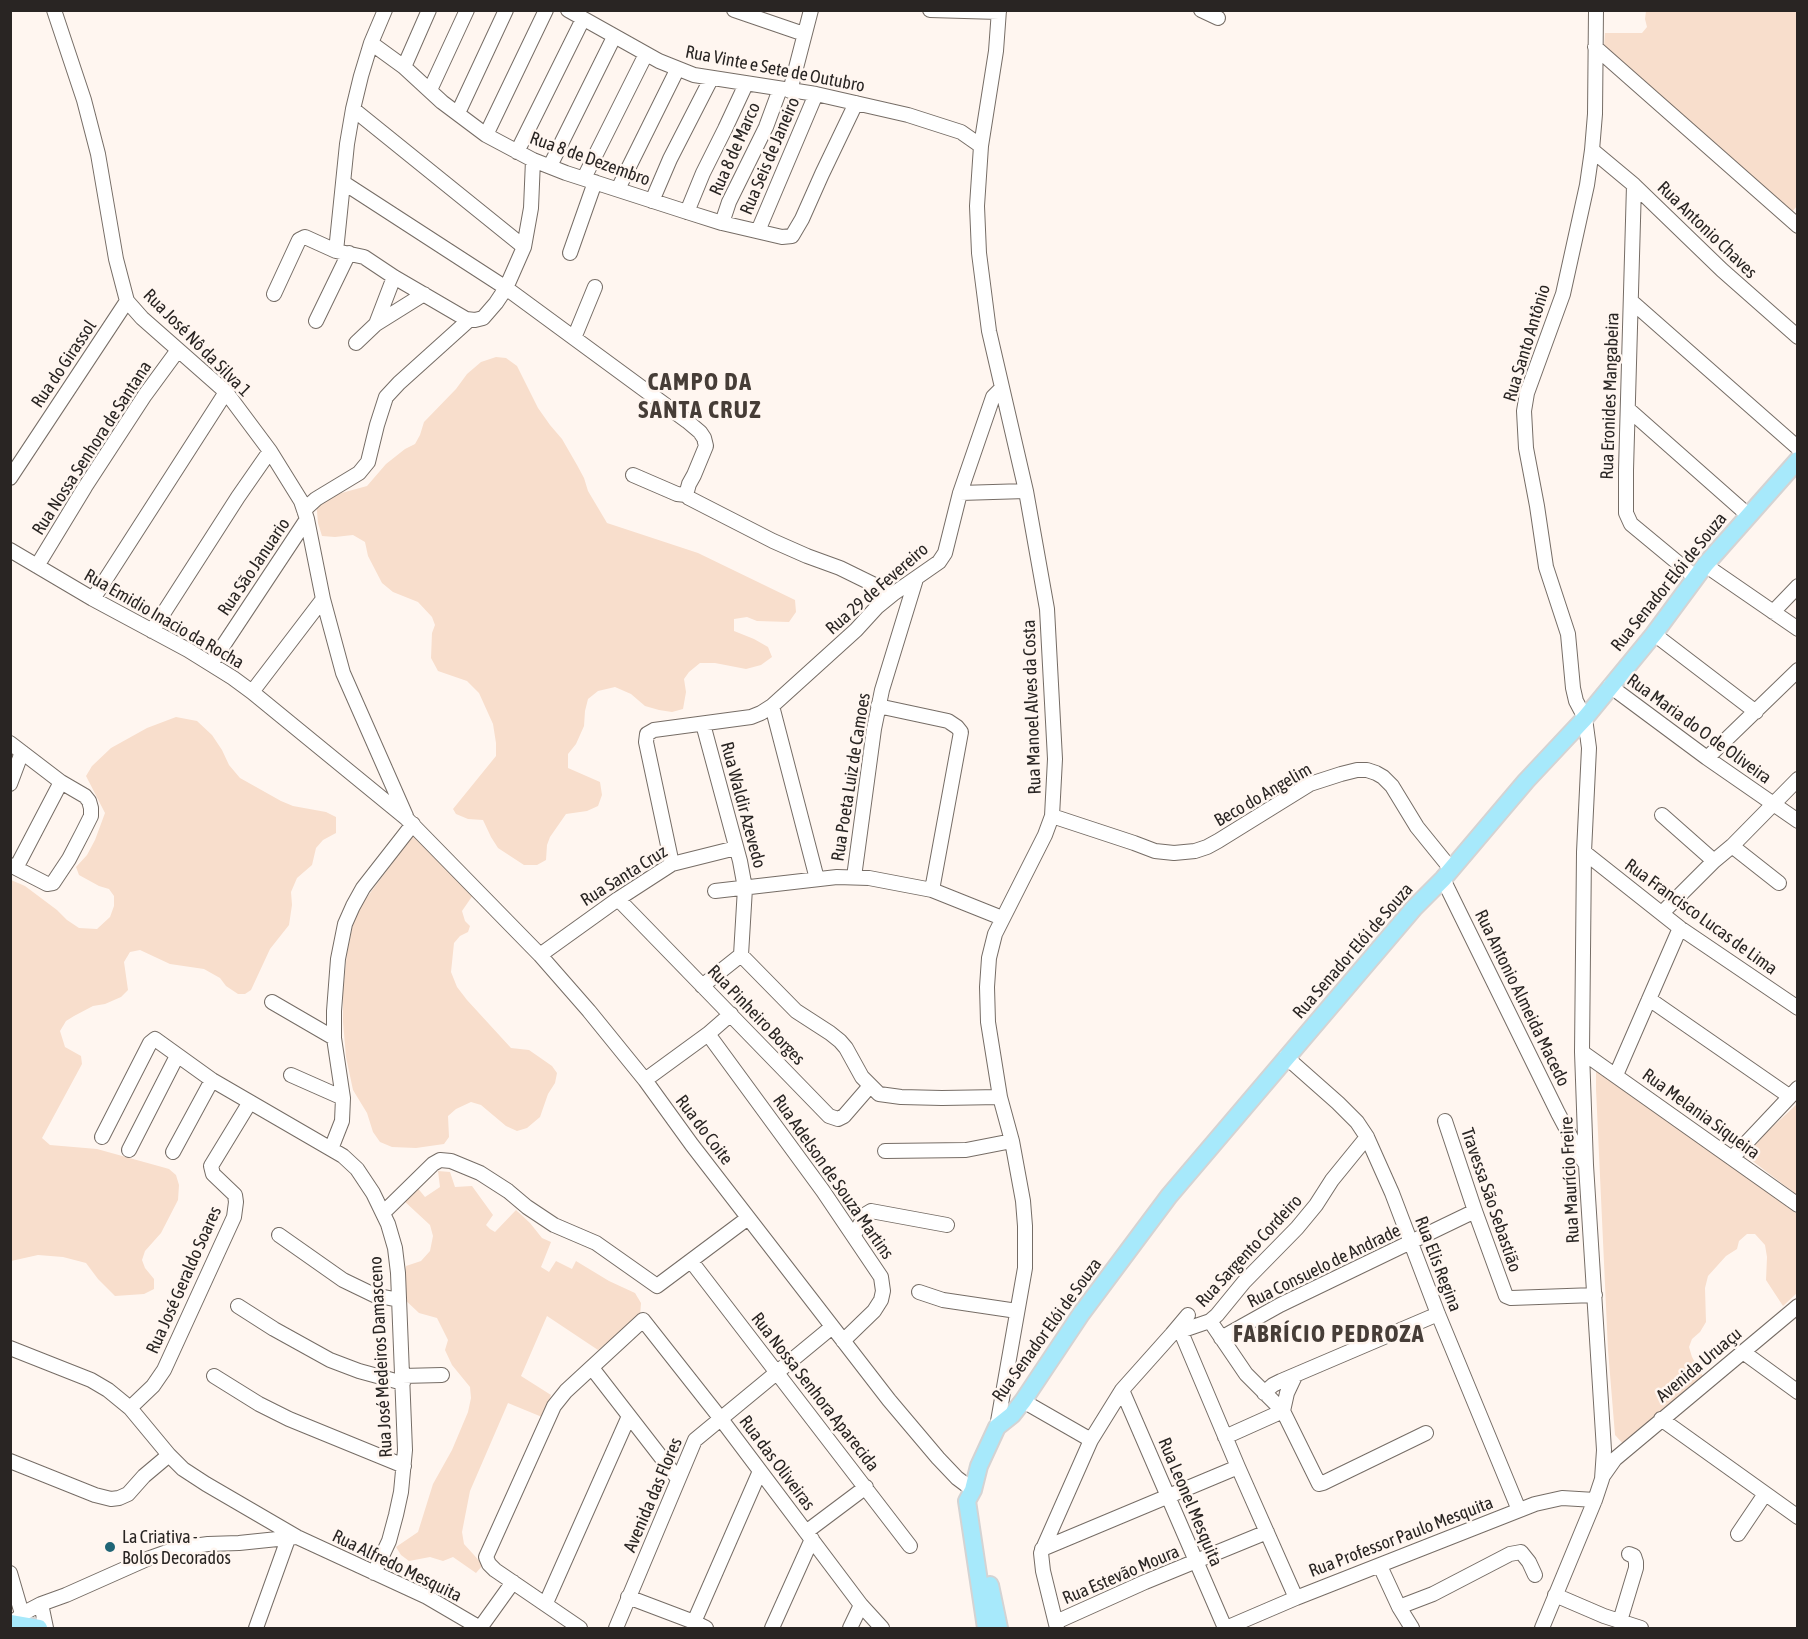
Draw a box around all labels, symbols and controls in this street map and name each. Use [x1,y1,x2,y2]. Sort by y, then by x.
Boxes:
street label: Rua Vinte e Sete de Outubro [683,41,867,97]
street label: Rua Seis de Janeiro [736,94,804,218]
street label: Rua 8 de Marco [705,99,765,199]
street label: Rua 8 de Dezembro [527,127,653,191]
street label: Rua Antonio Chaves [1653,177,1761,283]
street label: Rua Santo Antônio [1499,282,1555,404]
street label: Rua José Nô da Silva 1 [139,285,255,401]
street label: Rua Eronides Mangabeira [1596,312,1624,480]
street label: Rua do Girassol [27,316,101,412]
street label: Rua Nossa Senhora de Santana [28,357,156,539]
district label: CAMPO DA SANTA CRUZ [638,368,762,424]
street label: Rua Senador Elói de Souza [1606,508,1732,656]
street label: Rua São Januario [213,514,295,620]
street label: Rua 29 de Fevereiro [821,539,933,639]
street label: Rua Emidio Inacio da Rocha [80,564,248,674]
street label: Rua Manoel Alves da Costa [1018,619,1046,795]
street label: Rua Maria do O de Oliveira [1623,669,1775,789]
street label: Rua Poeta Luiz de Camoes [827,691,875,863]
street label: Rua Waldir Azevedo [716,739,770,871]
street label: Beco do Angelim [1211,758,1315,832]
street label: Rua Santa Cruz [577,841,671,911]
street label: Rua Francisco Lucas de Lima [1620,854,1782,980]
street label: Rua Senador Elói de Souza [1288,879,1418,1023]
street label: Rua Antonio Almeida Macedo [1470,906,1574,1090]
street label: Rua Pinheiro Borges [703,960,809,1070]
street label: Rua Melania Siqueira [1638,1064,1764,1164]
street label: Rua do Coite [671,1091,737,1169]
street label: Rua Adelson de Souza Martins [768,1091,898,1263]
street label: Rua Maurício Freire [1556,1116,1584,1244]
street label: Travessa São Sebastião [1456,1125,1526,1275]
street label: Rua Sargento Cordeiro [1191,1190,1307,1312]
street label: Rua José Geraldo Soares [142,1203,226,1357]
street label: Rua Elis Regina [1410,1213,1466,1315]
street label: Rua Consuelo de Andrade [1244,1220,1404,1312]
street label: Rua Senador Elói de Souza [988,1254,1106,1406]
street label: Rua José Medeiros Damasceno [365,1256,397,1458]
street label: Rua Nossa Senhora Aparecida [746,1308,884,1476]
district label: FABRÍCIO PEDROZA [1233,1320,1425,1348]
street label: Avenida Uruaçu [1652,1323,1746,1407]
street label: Rua das Oliveiras [734,1411,820,1515]
street label: Avenida das Flores [619,1434,687,1556]
street label: Rua Leonel Mesquita [1153,1434,1227,1570]
street label: Rua Professor Paulo Mesquita [1306,1492,1496,1582]
street label: Rua Alfredo Mesquita [329,1525,465,1607]
place label: La Criativa - Bolos Decorados [122,1526,231,1568]
marker: La Criativa - Bolos Decorados [103,1540,117,1554]
street label: Rua Estevão Moura [1059,1541,1183,1609]

